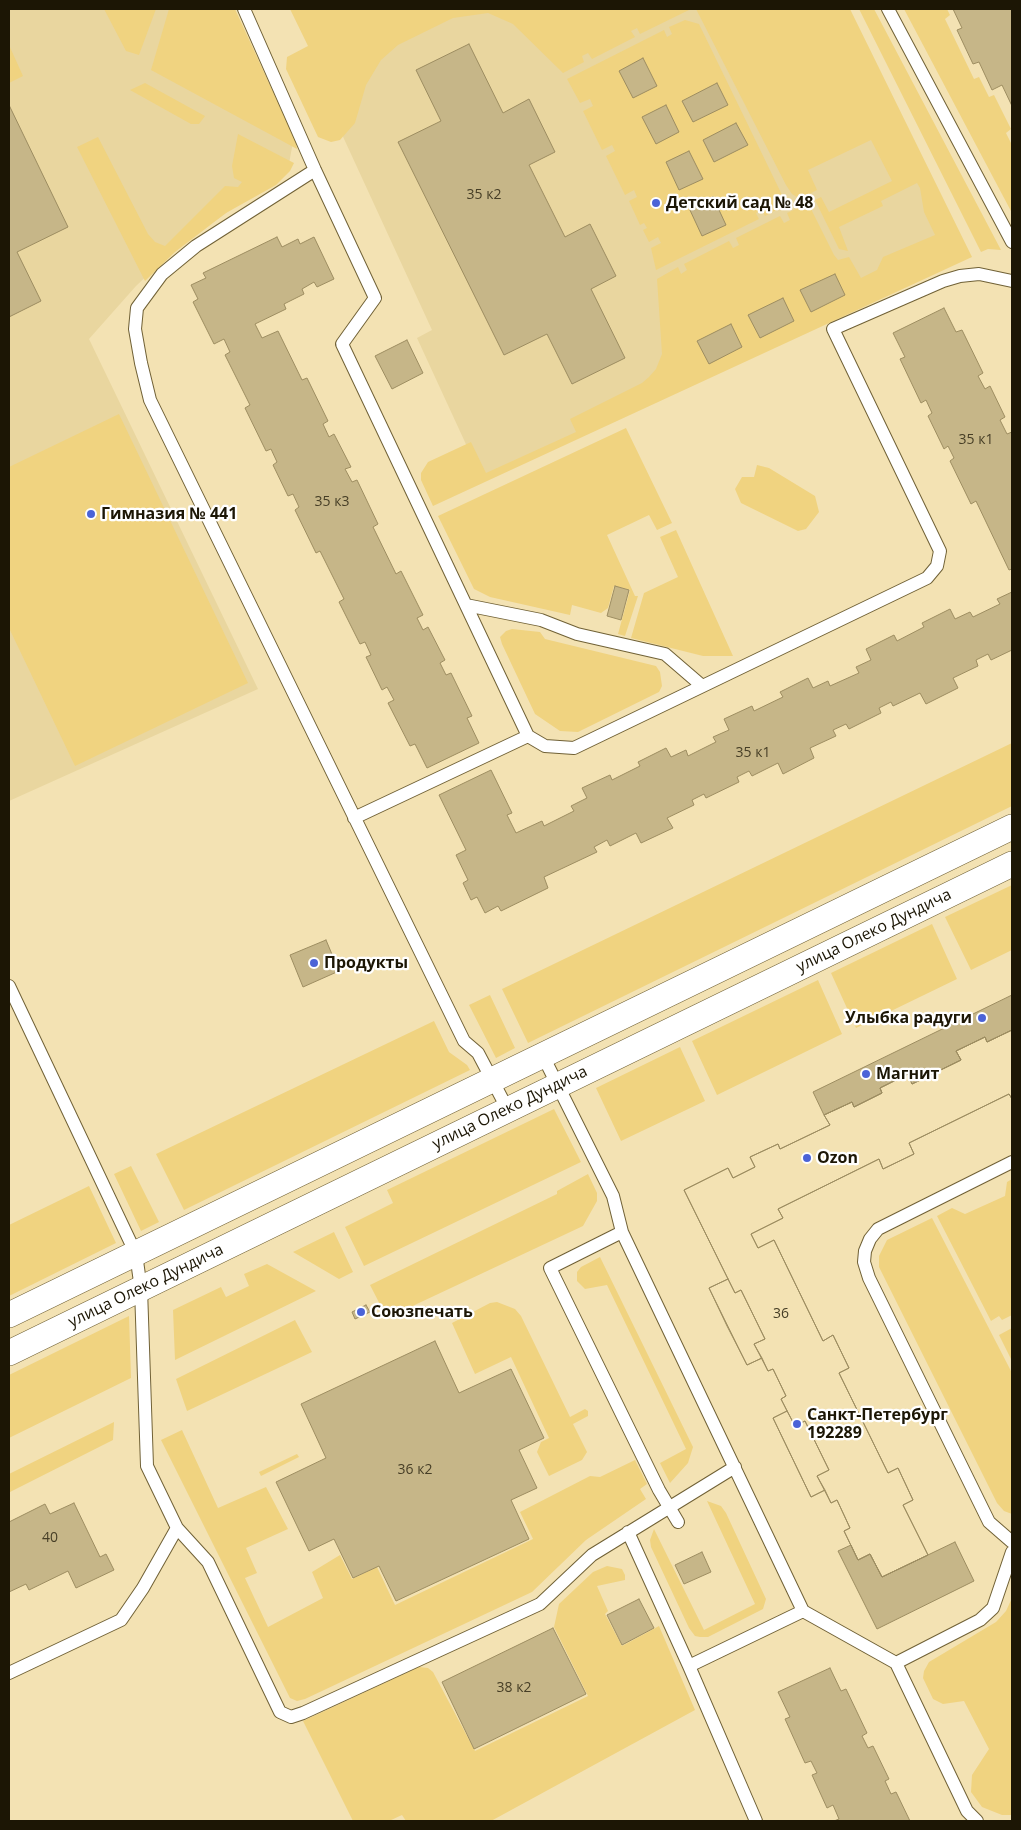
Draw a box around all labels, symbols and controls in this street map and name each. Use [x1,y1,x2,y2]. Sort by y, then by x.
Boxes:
house number: 35 к2 [467,187,501,203]
place label: Детский сад № 48 [666,193,813,213]
marker: Детский сад № 48 [650,197,662,209]
house number: 35 к1 [959,432,993,448]
house number: 35 к3 [315,494,349,510]
place label: Гимназия № 441 [101,504,237,524]
marker: Гимназия № 441 [85,508,97,520]
house number: 35 к1 [736,745,770,761]
street label: улица Олеко Дундича [793,885,955,977]
place label: Продукты [324,953,408,973]
marker: Продукты [308,957,320,969]
place label: Улыбка радуги [845,1008,972,1028]
marker: Улыбка радуги [976,1012,988,1024]
street label: улица Олеко Дундича [429,1062,591,1154]
place label: Магнит [876,1064,939,1084]
marker: Магнит [860,1068,872,1080]
place label: Ozon [817,1148,858,1168]
marker: Ozon [801,1152,813,1164]
street label: улица Олеко Дундича [65,1240,227,1332]
place label: Союзпечать [371,1302,473,1322]
marker: Союзпечать [355,1306,367,1318]
house number: 36 [773,1306,789,1322]
place label: Санкт-Петербург 192289 [807,1405,948,1443]
marker: Санкт-Петербург 192289 [791,1418,803,1430]
house number: 36 к2 [398,1462,432,1478]
house number: 40 [42,1530,58,1546]
house number: 38 к2 [497,1680,531,1696]

